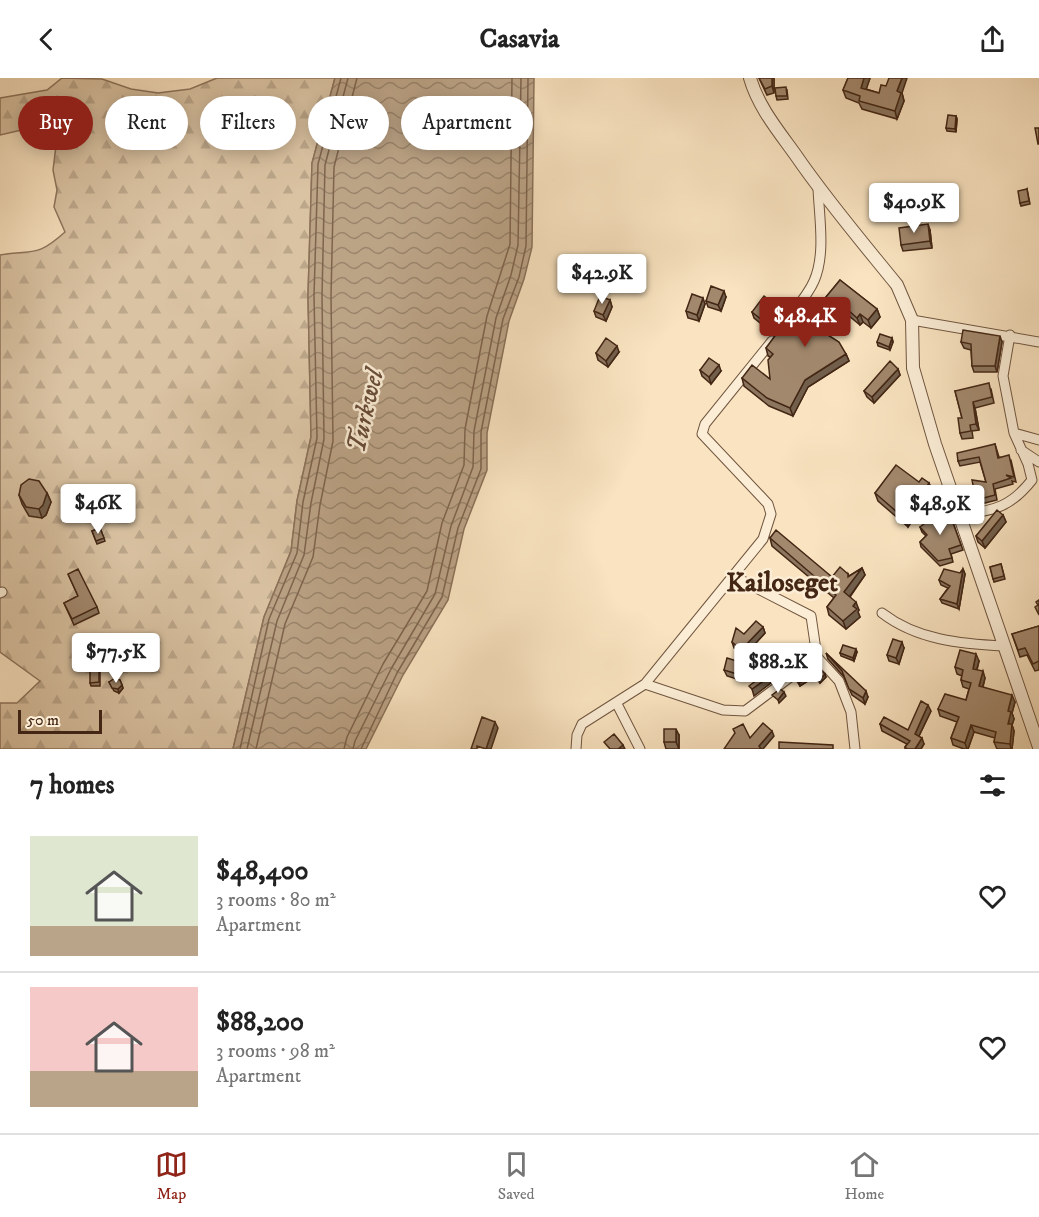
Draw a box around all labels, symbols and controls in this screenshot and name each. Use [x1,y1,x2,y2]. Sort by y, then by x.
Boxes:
text: Casavia [479,22,560,56]
icon: back [30,23,63,56]
icon: share [976,23,1009,56]
chip: Buy [18,96,93,150]
chip: Rent [105,96,188,150]
chip: Filters [200,96,296,150]
chip: New [308,96,389,150]
chip: Apartment [401,96,533,150]
pin: $40.9K [865,183,963,234]
text: $40.9K [883,190,945,215]
pin: $42.9K [553,254,651,305]
text: $42.9K [571,261,633,286]
pin: $48.4K [756,297,854,348]
text: $48.4K [774,304,836,329]
water label: Turkwel [340,363,392,456]
pin: $46K [62,484,134,535]
pin: $48.9K [891,485,989,536]
text: $46K [75,491,121,516]
text: $48.9K [909,492,971,517]
district label: Kailoseget [726,566,838,600]
pin: $77.5K [67,633,165,684]
text: $77.5K [86,640,146,665]
pin: $88.2K [729,643,827,694]
text: $88.2K [748,650,808,675]
scale bar [18,707,102,734]
text: 50 m [27,710,59,730]
text: 7 homes [30,769,114,802]
icon: filters [976,769,1009,802]
text: $48,400 [216,855,309,888]
icon: home [78,860,150,932]
icon: heart [976,880,1009,913]
text: 3 rooms · 80 m² [216,888,336,913]
text: Apartment [216,913,301,938]
text: $88,200 [216,1006,304,1039]
icon: home [78,1011,150,1083]
icon: heart [976,1031,1009,1064]
text: 3 rooms · 98 m² [216,1039,335,1064]
text: Apartment [216,1064,301,1089]
tab: Map [155,1148,188,1204]
tab: Saved [498,1148,535,1204]
tab: Home [844,1148,884,1204]

